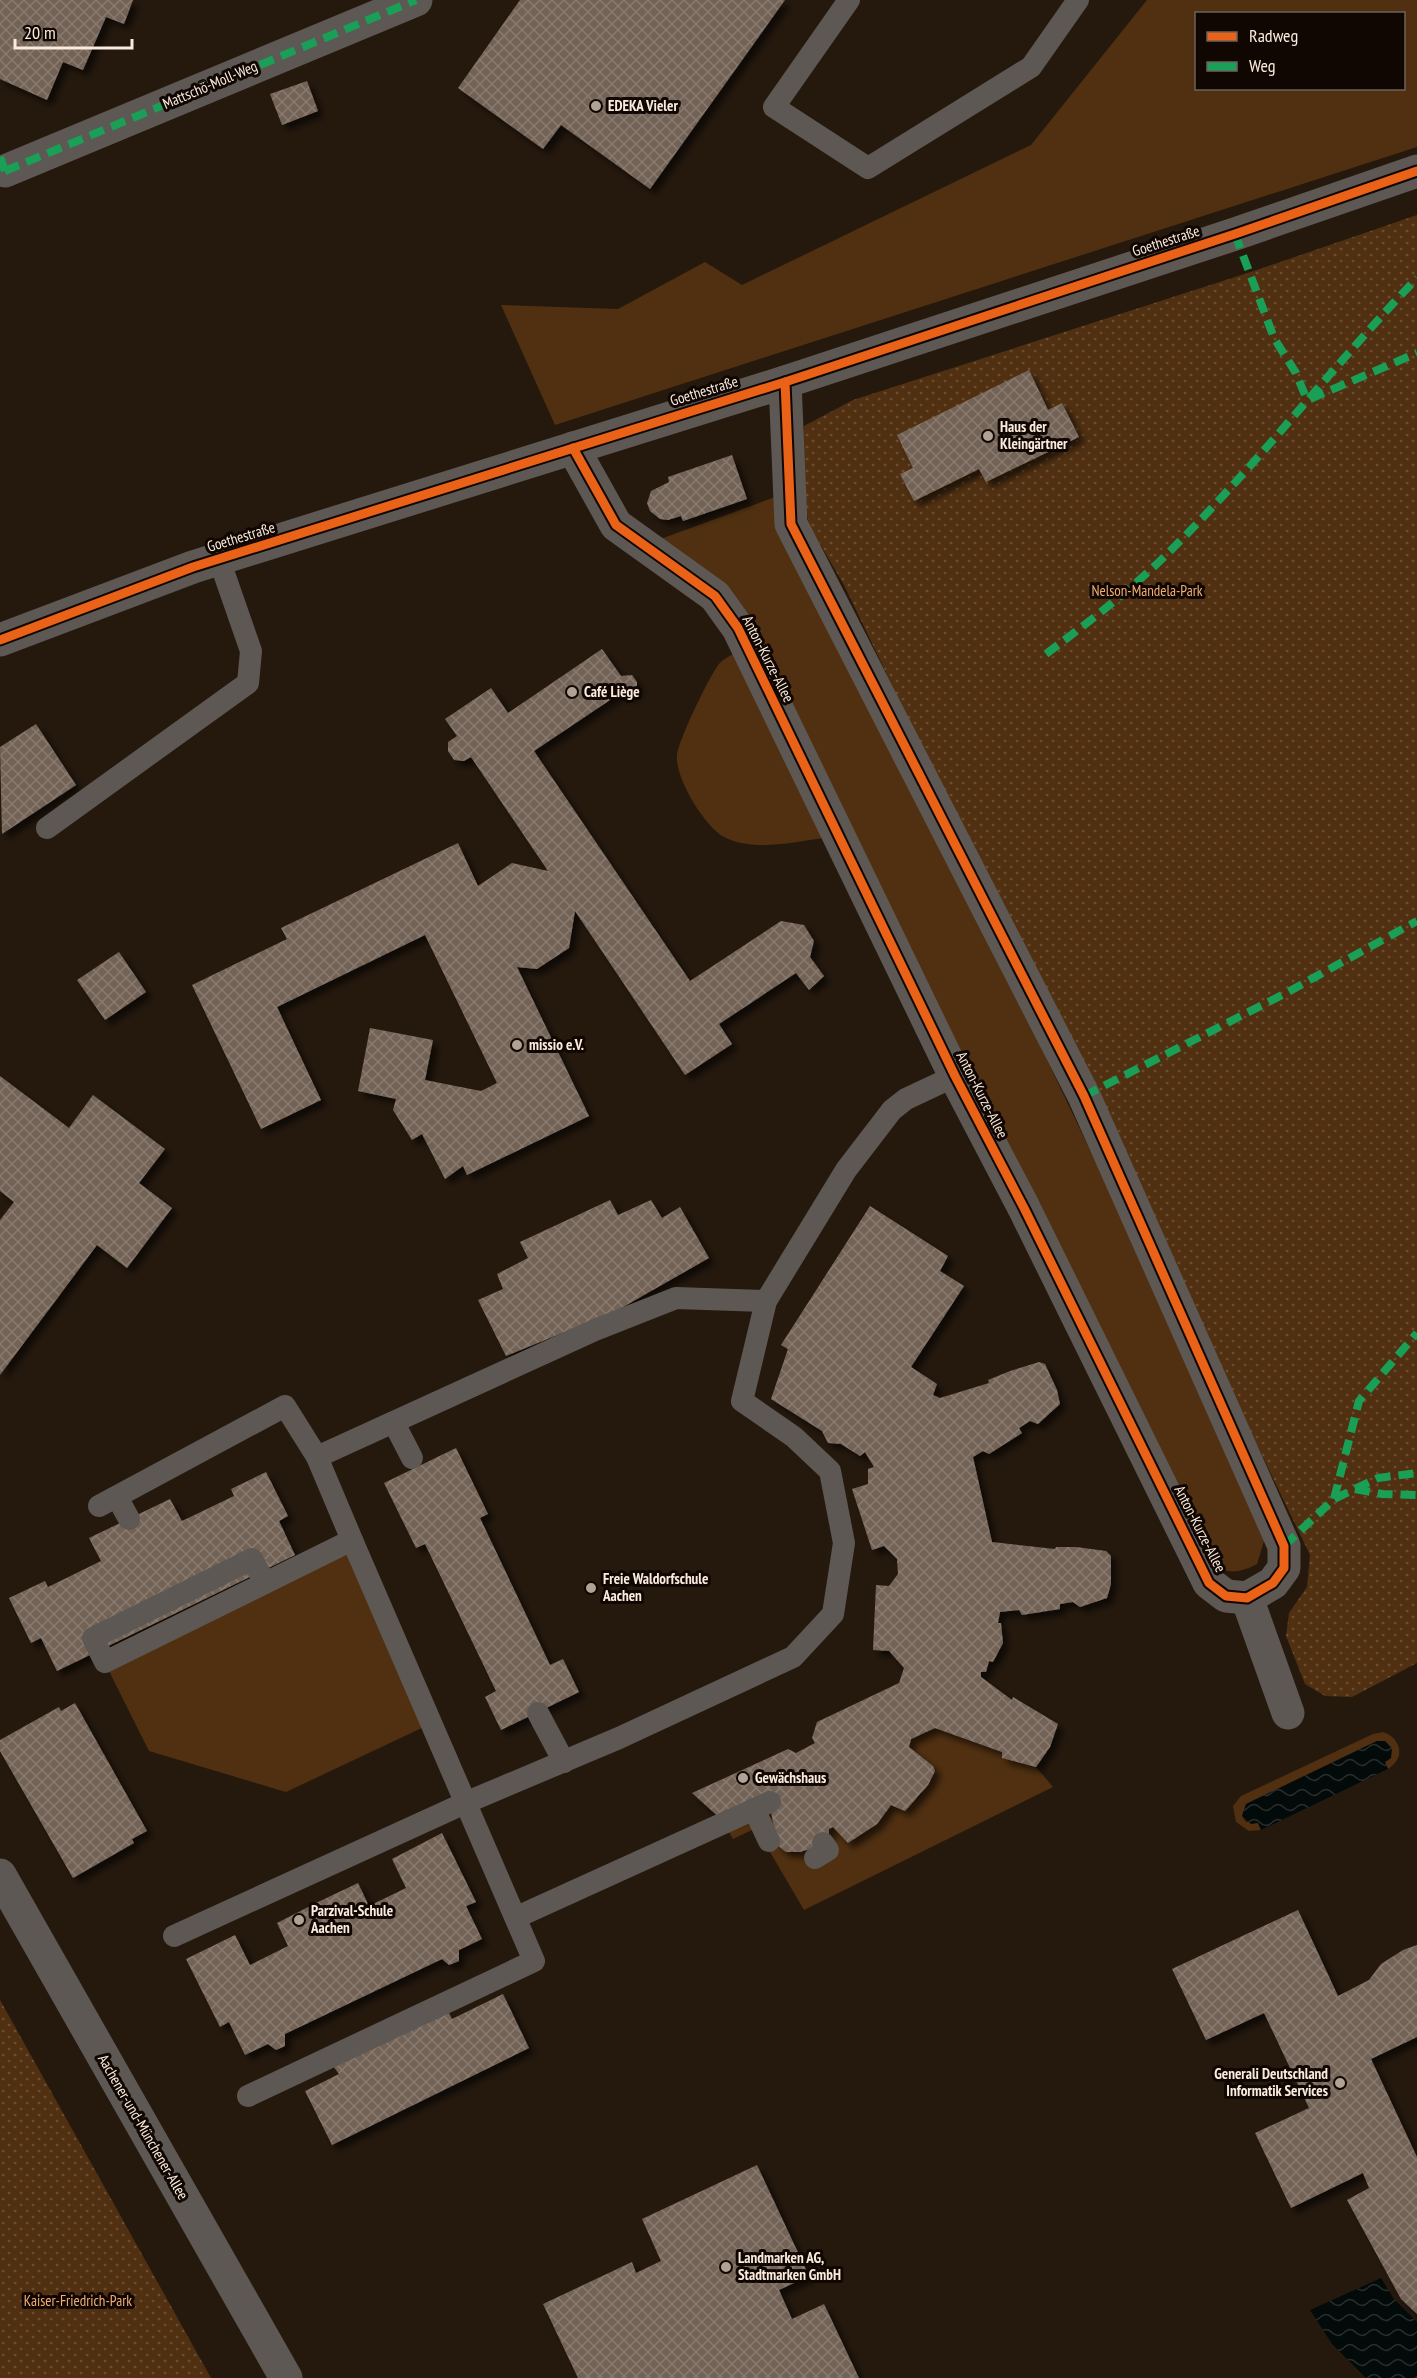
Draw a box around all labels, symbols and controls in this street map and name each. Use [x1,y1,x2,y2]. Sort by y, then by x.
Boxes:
scale bar [15,12,132,50]
legend [1195,12,1405,90]
text: 20 m [24,21,56,44]
text: Radweg [1249,24,1298,47]
text: Weg [1249,54,1276,77]
street label: Mattschö-Moll-Weg [160,56,260,113]
place label: EDEKA Vieler [608,96,678,115]
marker: EDEKA Vieler [589,99,603,113]
street label: Goethestraße [1130,221,1202,260]
street label: Goethestraße [668,371,740,410]
place label: Haus der Kleingärtner [1000,417,1068,453]
marker: Haus der Kleingärtner [981,429,995,443]
street label: Goethestraße [205,517,277,556]
park label: Nelson-Mandela-Park [1091,581,1203,600]
street label: Anton-Kurze-Allee [738,612,798,705]
place label: Café Liège [584,682,640,701]
marker: Café Liège [565,685,579,699]
place label: missio e.V. [529,1035,584,1054]
marker: missio e.V. [510,1038,524,1052]
street label: Anton-Kurze-Allee [952,1048,1012,1141]
street label: Anton-Kurze-Allee [1170,1482,1230,1575]
place label: Freie Waldorfschule Aachen [602,1569,708,1605]
marker: Freie Waldorfschule Aachen [584,1581,598,1595]
place label: Gewächshaus [755,1768,826,1787]
marker: Gewächshaus [736,1771,750,1785]
place label: Parzival-Schule Aachen [310,1901,393,1937]
marker: Parzival-Schule Aachen [292,1913,306,1927]
street label: Aachener-und-Münchener-Allee [94,2051,193,2203]
place label: Generali Deutschland Informatik Services [1214,2064,1328,2100]
marker: Generali Deutschland Informatik Services [1333,2076,1347,2090]
place label: Landmarken AG, Stadtmarken GmbH [738,2248,841,2284]
marker: Landmarken AG, Stadtmarken GmbH [719,2260,733,2274]
park label: Kaiser-Friedrich-Park [24,2291,132,2310]

